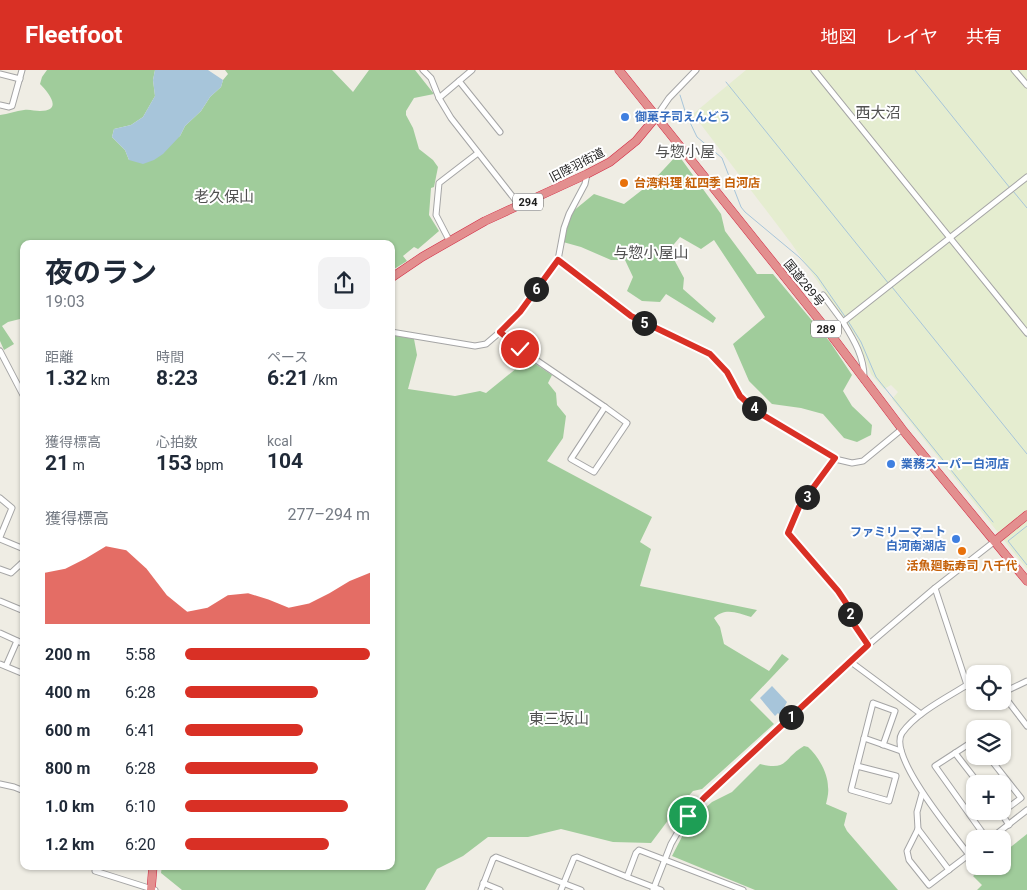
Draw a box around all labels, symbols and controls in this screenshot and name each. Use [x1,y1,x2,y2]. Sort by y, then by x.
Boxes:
text: Fleetfoot [25,21,122,49]
text: 地図 [821,26,857,47]
text: レイヤ [885,26,938,47]
text: 共有 [966,26,1002,47]
district label: 西大沼 [855,104,901,122]
place label: 御菓子司えんどう [635,110,731,124]
marker: 御菓子司えんどう [619,111,631,123]
district label: 与惣小屋 [655,143,715,161]
street label: 旧陸羽街道 [547,145,607,185]
place label: 台湾料理 紅四季 白河店 [634,176,760,190]
marker: 台湾料理 紅四季 白河店 [618,177,630,189]
district label: 老久保山 [194,188,254,206]
road number: 294 [513,194,543,210]
district label: 与惣小屋山 [613,244,689,262]
text: 夜のラン [45,256,157,289]
button: share [318,257,370,309]
street label: 国道289号 [781,257,827,309]
pin: 6 [524,276,548,302]
text: 6 [532,281,541,297]
text: 19:03 [45,292,85,311]
pin: 5 [632,310,656,336]
text: 5 [640,315,649,331]
road number: 289 [811,320,841,338]
pin [499,328,541,370]
icon: check [506,335,534,363]
text: 距離 [45,349,73,365]
text: 時間 [156,349,184,365]
text: ペース [267,349,308,365]
text: 1.32 [45,366,87,390]
text: 8:23 [156,366,198,390]
text: 6:21 [267,366,309,390]
text: km [87,372,110,388]
text: /km [309,372,338,388]
pin: 4 [742,396,766,420]
text: 4 [750,400,759,416]
text: kcal [267,433,292,449]
text: 獲得標高 [45,434,101,450]
text: 心拍数 [156,434,198,450]
text: 104 [267,449,303,473]
text: 21 [45,451,69,475]
text: 153 [156,451,192,475]
text: m [69,457,85,473]
text: bpm [192,457,224,473]
place label: 業務スーパー白河店 [901,457,1009,471]
marker: 業務スーパー白河店 [885,458,897,470]
pin: 3 [794,484,820,510]
text: 3 [803,489,812,505]
text: 277–294 m [288,505,370,524]
text: 獲得標高 [45,509,109,528]
place label: ファミリーマート 白河南湖店 [850,525,946,553]
marker: ファミリーマート 白河南湖店 [950,533,962,545]
marker: 活魚廻転寿司 八千代 [956,545,968,557]
place label: 活魚廻転寿司 八千代 [907,559,1017,573]
pin: 2 [838,602,862,626]
text: 2 [846,606,855,622]
text: 200 m [45,645,90,664]
text: 5:58 [125,645,156,664]
map controls [966,665,1011,875]
button: locate [966,665,1011,710]
text: 400 m [45,683,90,702]
text: 6:28 [125,683,156,702]
pin: 1 [778,704,804,730]
text: 1 [787,709,796,725]
district label: 東三坂山 [529,710,589,728]
button: layers [966,720,1011,765]
text: 600 m [45,721,90,740]
text: 6:41 [125,721,156,740]
text: 800 m [45,759,90,778]
text: 6:28 [125,759,156,778]
button: + [966,775,1011,820]
pin [667,795,709,837]
text: 1.0 km [45,797,94,816]
text: 6:10 [125,797,156,816]
icon: arrive [674,802,702,830]
button: − [966,830,1011,875]
text: 1.2 km [45,835,94,854]
text: 6:20 [125,835,156,854]

